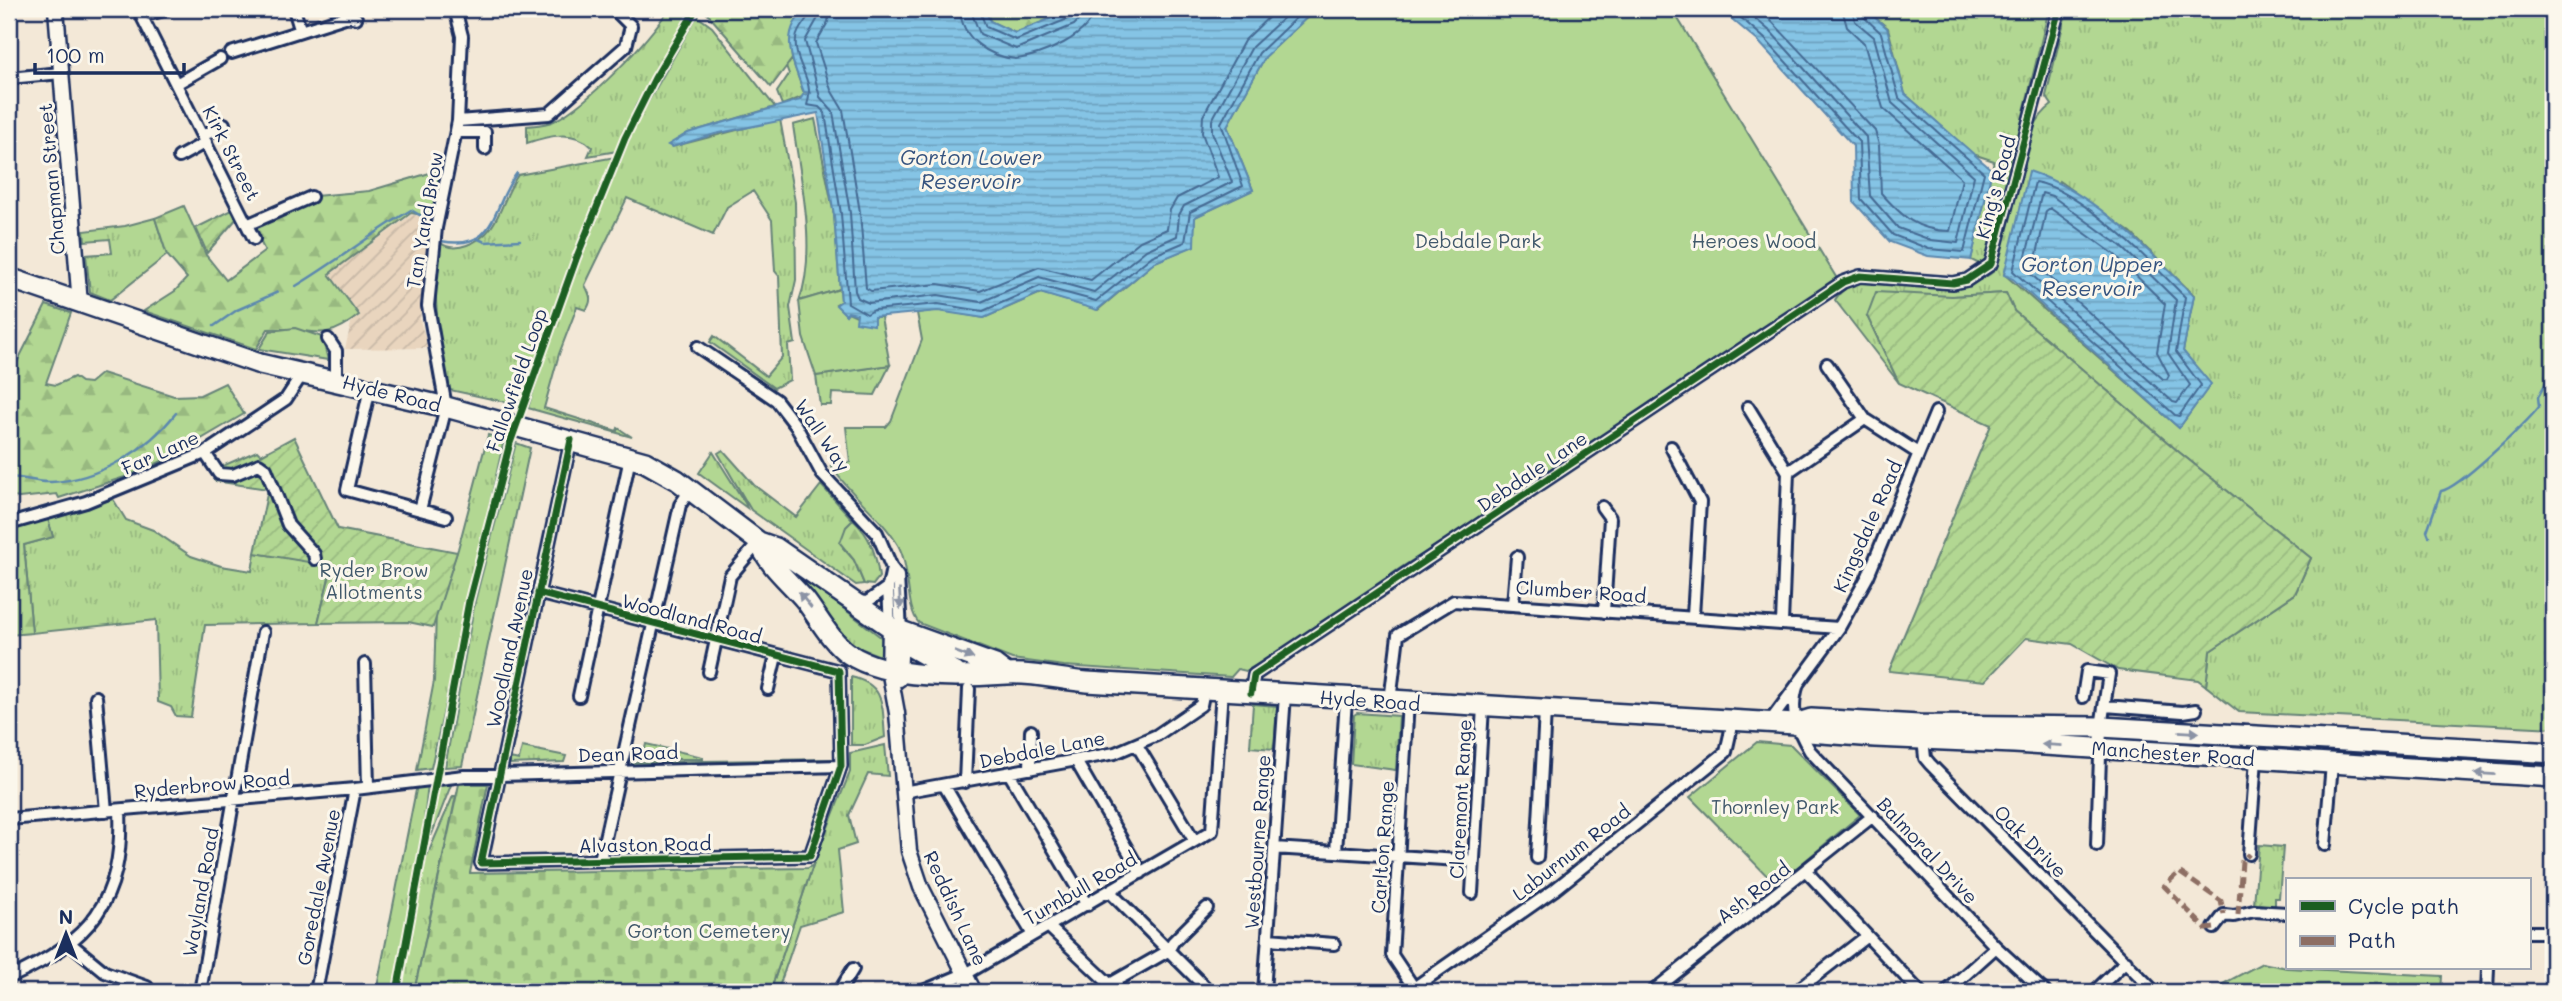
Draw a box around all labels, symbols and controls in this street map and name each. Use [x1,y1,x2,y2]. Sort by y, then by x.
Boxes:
scale bar [35,32,184,76]
text: 100 m [46,41,105,68]
street label: Kirk Street [197,101,267,205]
street label: Chapman Street [32,102,70,256]
street label: King's Road [1969,133,2021,241]
water label: Gorton Lower Reservoir [900,143,1042,194]
street label: Tan Yard Brow [400,150,448,290]
park label: Debdale Park [1415,228,1541,253]
park label: Heroes Wood [1692,228,1816,253]
water label: Gorton Upper Reservoir [2021,250,2163,301]
street label: Fallowfield Loop [480,305,552,455]
street label: Hyde Road [340,369,444,417]
street label: Wall Way [790,394,856,476]
street label: Far Lane [117,424,203,480]
street label: Debdale Lane [1472,425,1592,517]
street label: Kingsdale Road [1827,456,1907,596]
park label: Ryder Brow Allotments [320,557,428,604]
street label: Woodland Avenue [480,566,538,730]
street label: Clumber Road [1515,574,1647,608]
street label: Woodland Road [619,587,765,649]
one-way arrow [894,588,905,610]
one-way arrow [797,592,812,610]
one-way arrow [953,650,974,661]
street label: Hyde Road [1319,684,1421,716]
street label: Claremont Range [1443,718,1477,880]
street label: Debdale Lane [977,725,1107,773]
one-way arrow [2178,727,2200,738]
street label: Manchester Road [2091,735,2255,771]
street label: Dean Road [577,739,679,767]
one-way arrow [2041,739,2063,750]
street label: Westbourne Range [1238,754,1276,930]
street label: Ryderbrow Road [133,765,291,803]
one-way arrow [2474,768,2496,779]
street label: Carlton Range [1365,780,1399,914]
street label: Balmoral Drive [1872,791,1984,909]
park label: Thornley Park [1711,794,1839,819]
street label: Laburnum Road [1507,798,1635,906]
street label: Oak Drive [1989,799,2073,883]
street label: Goredale Avenue [291,807,345,967]
street label: Wayland Road [176,825,224,959]
street label: Alvaston Road [578,830,712,858]
street label: Turnbull Road [1019,846,1141,930]
street label: Reddish Lane [918,847,994,969]
street label: Ash Road [1711,856,1795,928]
legend [2286,878,2530,970]
text: Cycle path [2348,892,2458,919]
north arrow [32,900,102,970]
text: N [59,904,73,929]
park label: Gorton Cemetery [628,918,790,943]
text: Path [2348,926,2395,953]

